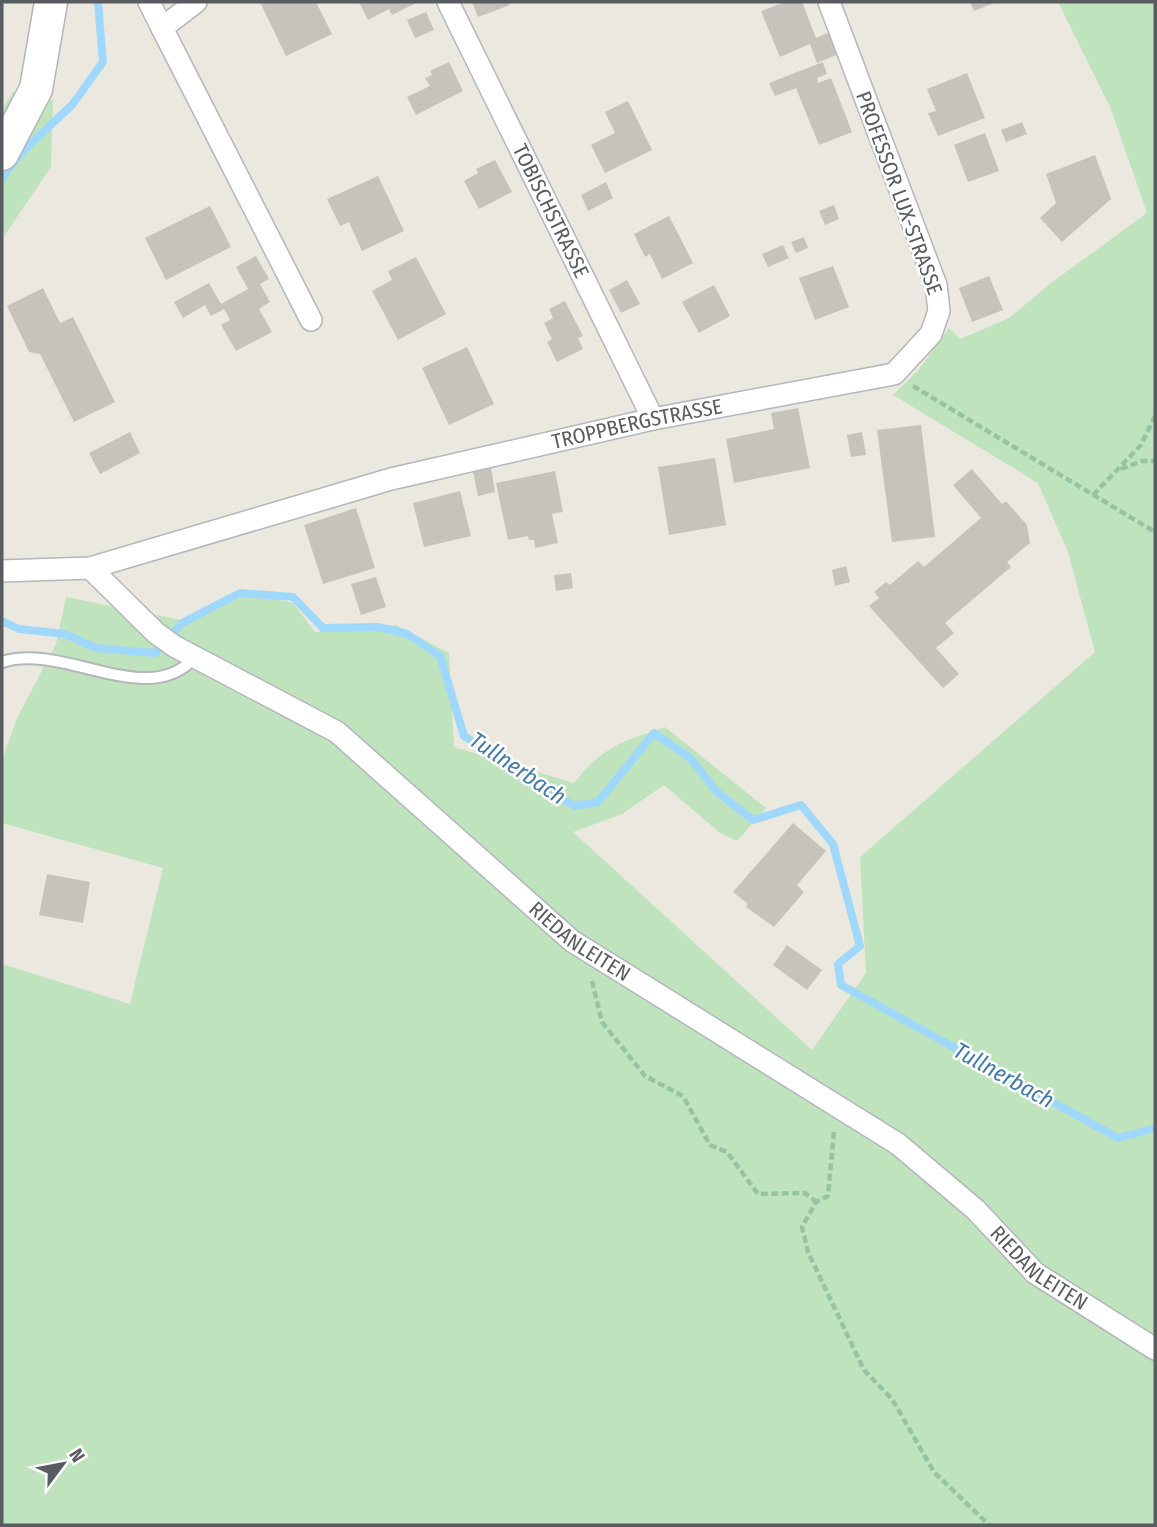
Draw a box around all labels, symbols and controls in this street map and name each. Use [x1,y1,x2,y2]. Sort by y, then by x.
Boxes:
street label: PROFESSOR LUX-STRASSE [850,88,948,298]
street label: TOBISCHSTRASSE [507,140,595,282]
street label: TROPPBERGSTRASSE [549,393,724,455]
water label: Tullnerbach [464,726,572,810]
street label: RIEDANLEITEN [523,896,635,987]
water label: Tullnerbach [949,1036,1059,1114]
street label: RIEDANLEITEN [985,1220,1092,1316]
north arrow [28,1429,98,1499]
text: N [64,1444,90,1466]

